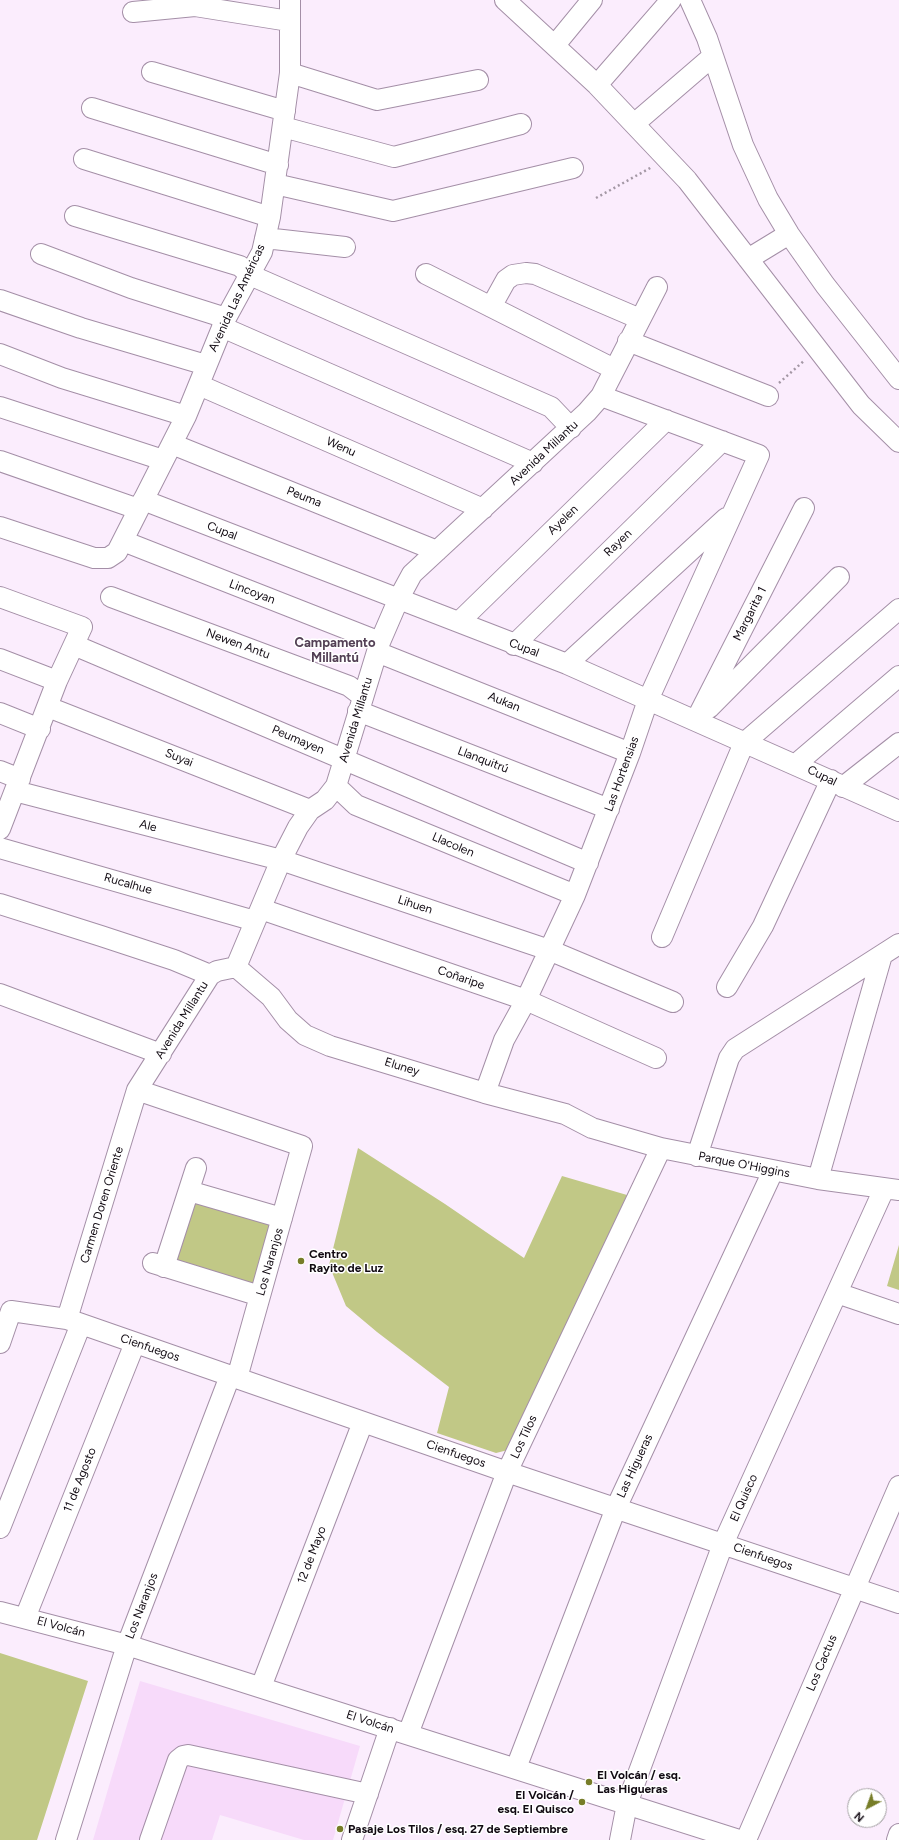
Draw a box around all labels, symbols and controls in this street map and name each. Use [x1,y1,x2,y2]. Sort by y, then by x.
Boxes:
street label: Avenida Las Américas [206,242,268,354]
street label: Avenida Millantu [507,418,581,488]
street label: Wenu [324,434,358,460]
street label: Peuma [284,484,324,510]
street label: Ayelen [545,502,581,538]
street label: Cupal [205,519,239,543]
street label: Rayen [601,526,635,560]
street label: Lincoyan [227,577,277,607]
street label: Margarita 1 [730,585,770,643]
street label: Newen Antu [204,626,272,662]
district label: Campamento Millantú [294,635,376,666]
street label: Cupal [507,636,541,660]
street label: Avenida Millantu [336,676,376,764]
street label: Aukan [486,689,522,715]
street label: Peumayen [270,722,326,758]
street label: Las Hortensias [602,735,642,813]
street label: Llanquitrú [455,744,511,776]
street label: Suyai [163,746,195,770]
street label: Cupal [805,763,839,789]
street label: Ale [138,817,158,835]
street label: Llacolen [430,830,476,860]
street label: Rucalhue [102,870,154,898]
street label: Lihuen [396,893,434,917]
street label: Coñaripe [436,963,486,993]
street label: Avenida Millantu [152,979,212,1061]
street label: Eluney [383,1055,421,1079]
street label: Carmen Doren Oriente [77,1145,127,1265]
street label: Parque O'Higgins [697,1149,791,1181]
street label: Los Naranjos [253,1226,287,1298]
place label: Centro Rayito de Luz [309,1247,383,1275]
marker: Centro Rayito de Luz [296,1256,306,1266]
street label: Cienfuegos [118,1331,182,1365]
street label: Los Tilos [508,1413,540,1461]
street label: Las Higueras [614,1432,656,1500]
street label: Cienfuegos [424,1437,488,1471]
street label: 11 de Agosto [60,1446,100,1514]
street label: El Quisco [727,1472,761,1524]
street label: 12 de Mayo [294,1524,330,1586]
street label: Cienfuegos [731,1540,795,1574]
street label: Los Naranjos [123,1571,161,1641]
street label: El Volcán [35,1614,87,1640]
street label: Los Cactus [804,1633,840,1693]
street label: El Volcán [344,1708,396,1736]
place label: El Volcán / esq. Las Higueras [597,1768,681,1796]
marker: El Volcán / esq. Las Higueras [584,1777,594,1787]
place label: El Volcán / esq. El Quisco [497,1788,574,1816]
north arrow [847,1788,887,1828]
marker: El Volcán / esq. El Quisco [577,1797,587,1807]
text: N [852,1809,867,1824]
place label: Pasaje Los Tilos / esq. 27 de Septiembre [348,1822,568,1836]
marker: Pasaje Los Tilos / esq. 27 de Septiembre [335,1824,345,1834]

